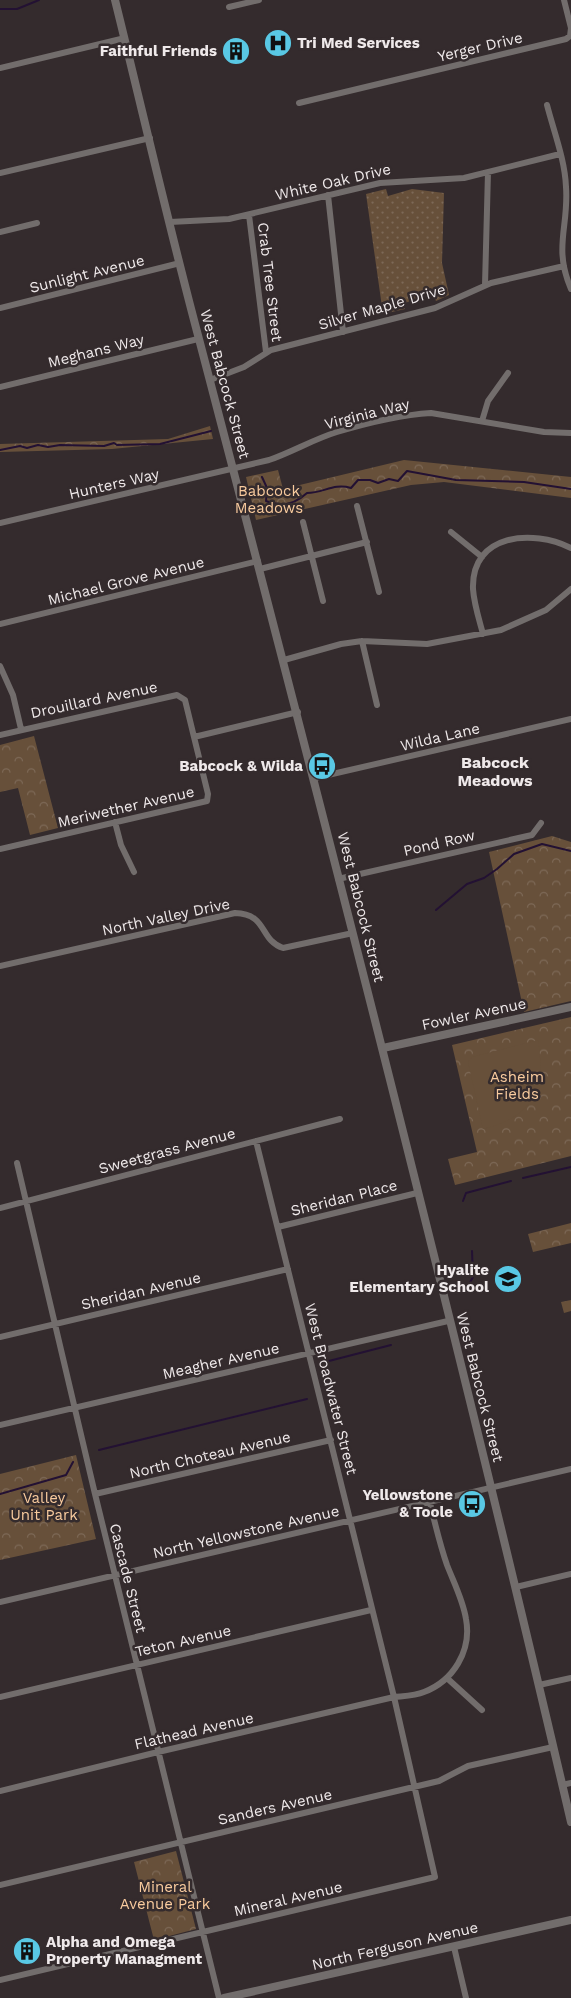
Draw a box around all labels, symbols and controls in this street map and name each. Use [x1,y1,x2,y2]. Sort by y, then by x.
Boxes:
hospital icon: Tri Med Services [263,28,293,58]
street label: Yerger Drive [436,28,524,66]
place label: Tri Med Services [297,34,420,52]
building icon: Faithful Friends [221,36,251,66]
place label: Faithful Friends [100,42,217,60]
street label: White Oak Drive [273,160,393,204]
street label: Crab Tree Street [254,221,286,343]
street label: Sunlight Avenue [28,251,146,297]
street label: Silver Maple Drive [316,280,448,334]
street label: West Babcock Street [196,307,254,461]
street label: Meghans Way [46,330,146,372]
street label: Virginia Way [323,395,412,433]
street label: Hunters Way [67,465,161,503]
park label: Babcock Meadows [235,482,303,517]
street label: Michael Grove Avenue [46,553,206,609]
street label: Drouillard Avenue [29,678,159,722]
street label: Wilda Lane [398,719,482,755]
bus stop icon: Babcock & Wilda [307,751,337,781]
district label: Babcock Meadows [457,753,533,790]
place label: Babcock & Wilda [179,757,303,775]
street label: Meriwether Avenue [56,783,196,831]
street label: Pond Row [401,826,477,860]
street label: West Babcock Street [334,830,389,984]
street label: North Valley Drive [100,895,232,939]
street label: Fowler Avenue [420,994,528,1034]
park label: Asheim Fields [490,1068,544,1103]
street label: Sweetgrass Avenue [97,1124,237,1178]
street label: Sheridan Place [289,1176,399,1220]
place label: Hyalite Elementary School [349,1261,489,1296]
school or university icon: Hyalite Elementary School [493,1264,523,1294]
street label: Sheridan Avenue [79,1268,203,1314]
street label: West Broadwater Street [301,1301,361,1477]
street label: West Babcock Street [453,1310,508,1464]
street label: Meagher Avenue [161,1339,281,1383]
street label: North Choteau Avenue [128,1428,292,1482]
place label: Yellowstone & Toole [363,1486,453,1521]
park label: Valley Unit Park [10,1489,78,1524]
bus stop icon: Yellowstone & Toole [457,1489,487,1519]
street label: North Yellowstone Avenue [151,1502,341,1562]
street label: Cascade Street [106,1522,150,1635]
street label: Teton Avenue [133,1621,233,1661]
street label: Flathead Avenue [133,1709,255,1753]
street label: Sanders Avenue [216,1785,334,1829]
park label: Mineral Avenue Park [120,1878,211,1913]
street label: Mineral Avenue [232,1878,344,1920]
street label: North Ferguson Avenue [310,1918,480,1974]
place label: Alpha and Omega Property Managment [46,1933,203,1968]
building icon: Alpha and Omega Property Managment [12,1936,42,1966]

